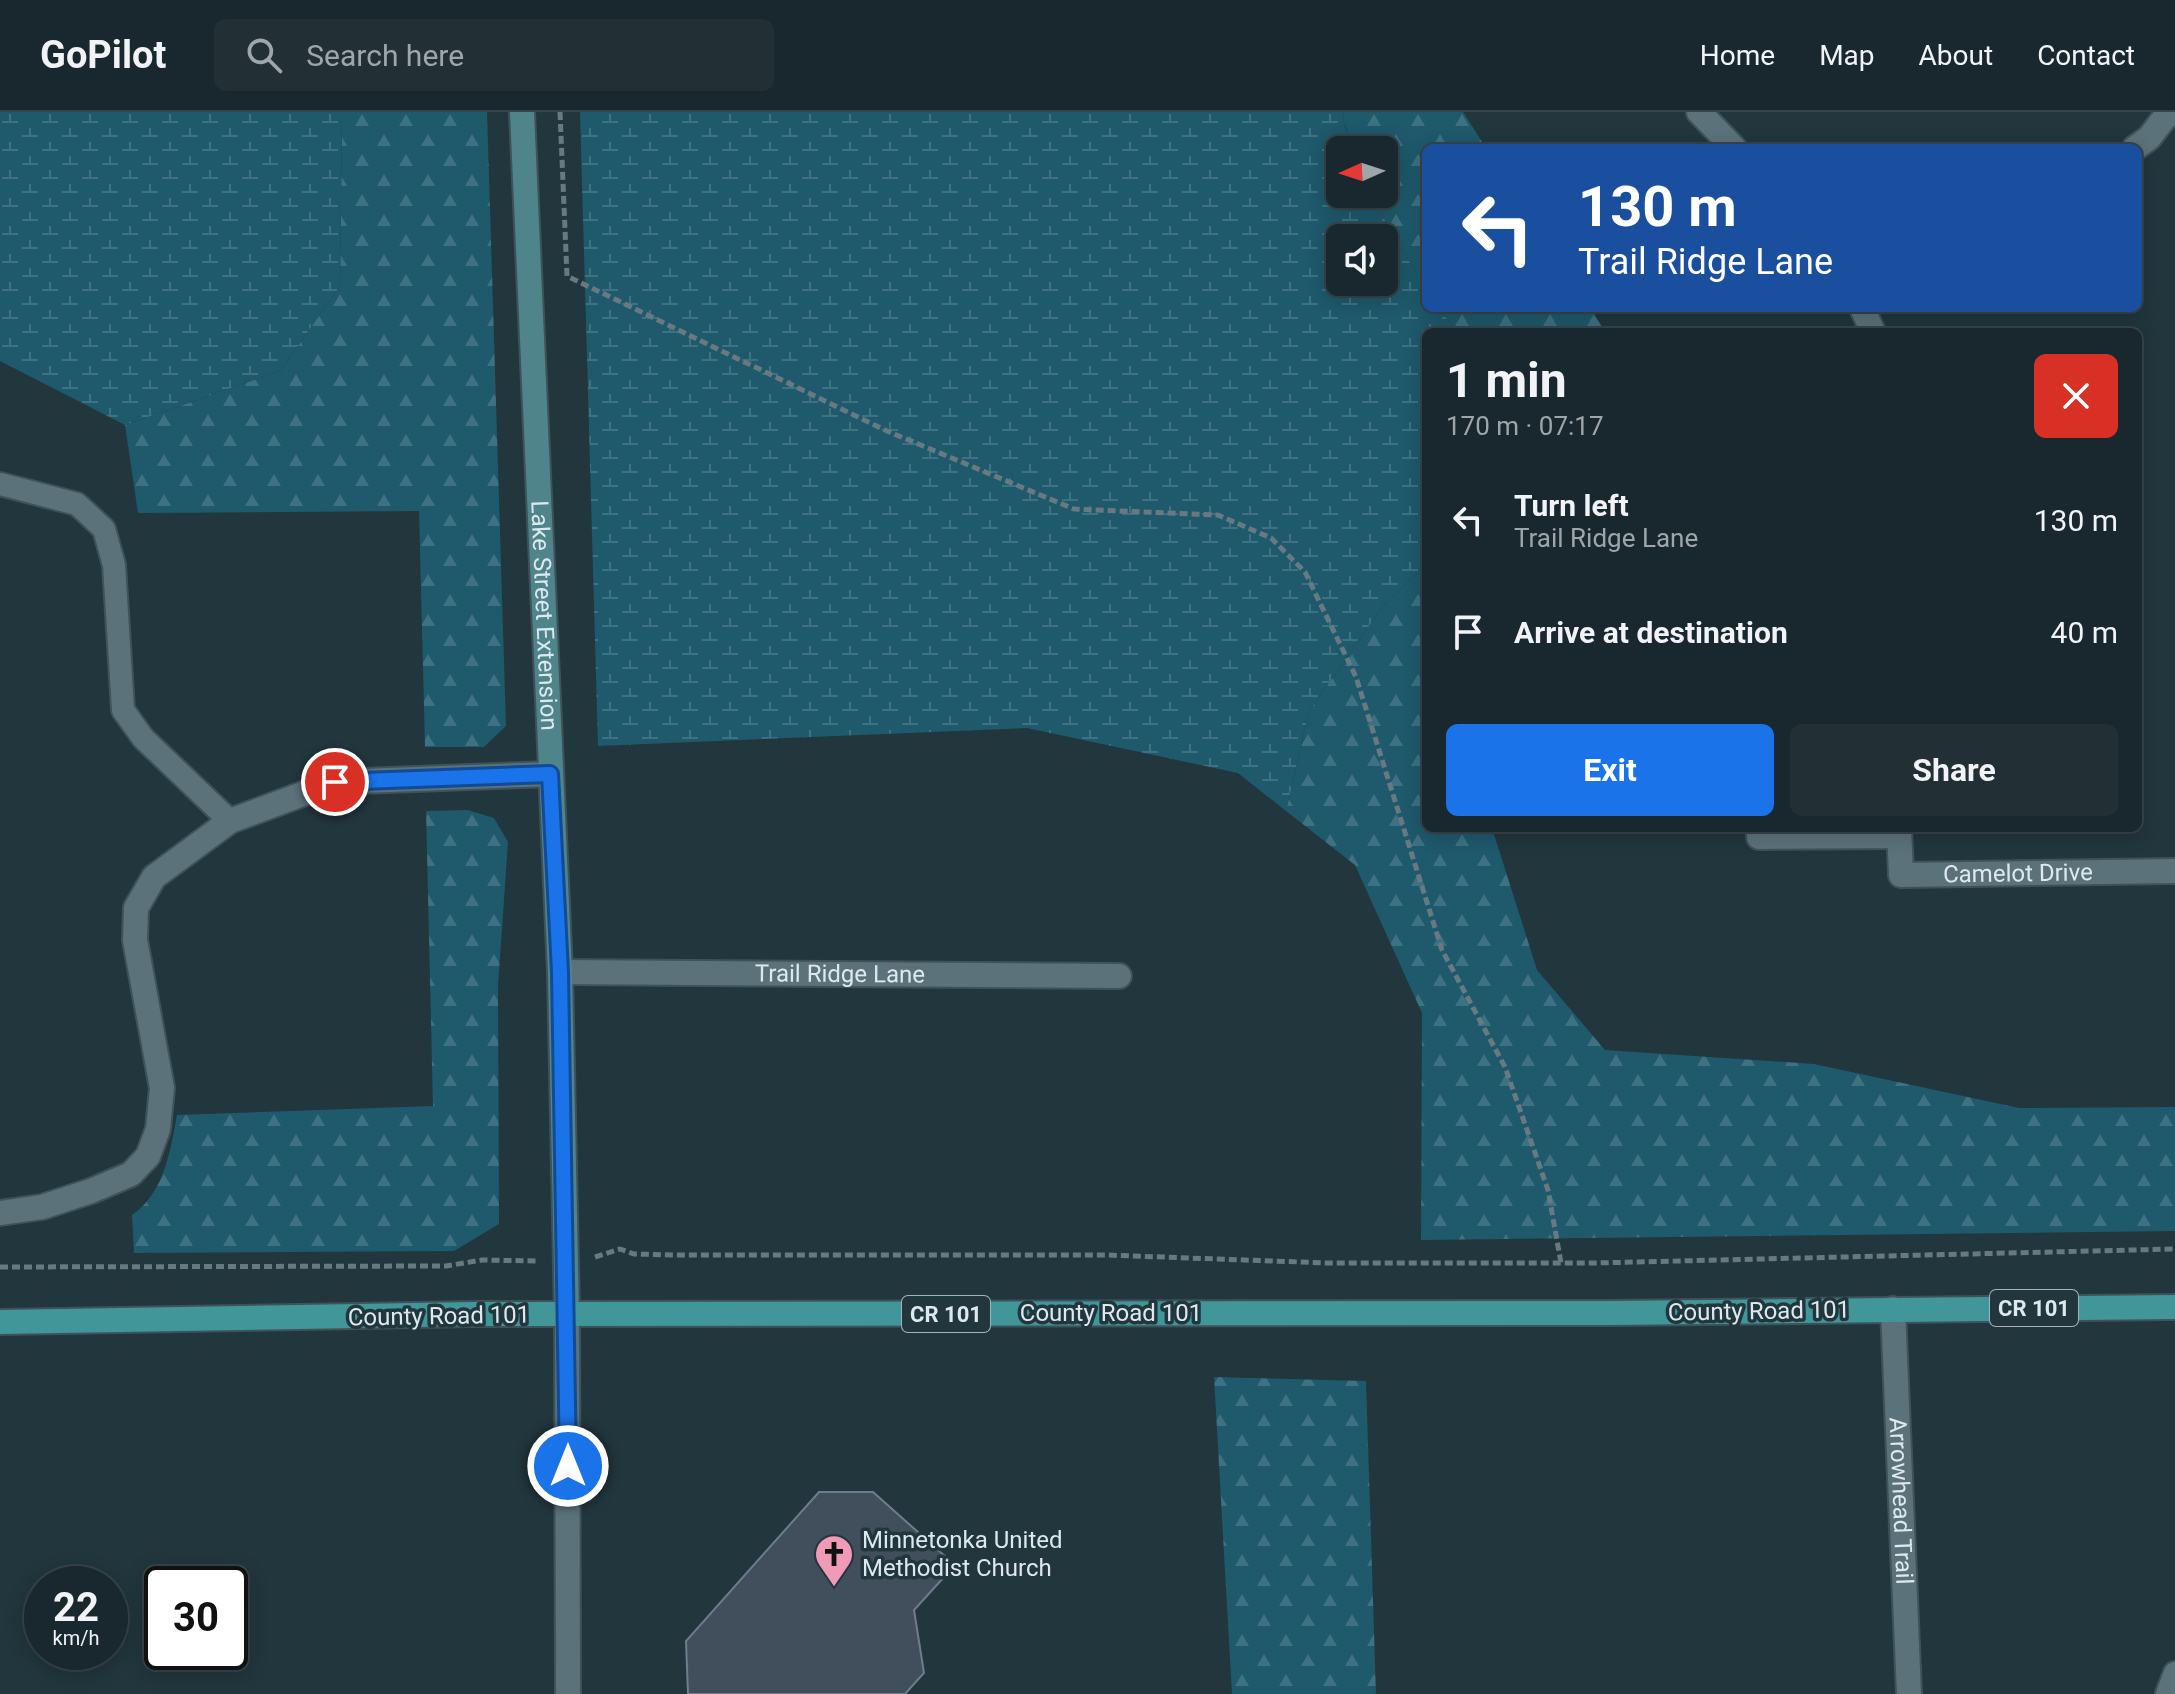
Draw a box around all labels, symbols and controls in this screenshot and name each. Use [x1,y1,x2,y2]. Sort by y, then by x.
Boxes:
search box [214,19,774,91]
text: GoPilot [40,33,166,77]
icon: search [242,33,286,77]
text: Search here [306,38,464,73]
text: Home [1700,39,1775,72]
text: Map [1819,39,1875,72]
text: About [1919,39,1993,72]
text: Contact [2037,39,2135,72]
north arrow [1326,136,1398,208]
map controls [1326,136,1398,296]
text: 130 m [1578,174,1737,240]
icon: left [1446,176,1550,280]
button: sound [1326,224,1398,296]
text: Trail Ridge Lane [1578,241,1833,283]
text: 1 min [1446,352,1567,409]
button: close [2034,354,2118,438]
text: 170 m · 07:17 [1446,411,1604,441]
text: Turn left [1514,488,1629,523]
icon: left [1446,498,1490,542]
street label: Lake Street Extension [525,500,563,731]
text: 130 m [2034,503,2118,538]
text: Trail Ridge Lane [1514,523,1698,553]
icon: arrive [1446,610,1490,654]
text: Arrive at destination [1514,615,1788,650]
text: 40 m [2051,615,2118,650]
button: Exit [1446,724,1774,816]
button: Share [1790,724,2118,816]
pin [301,748,369,816]
icon: arrive [313,760,357,804]
street label: Camelot Drive [1943,858,2093,888]
street label: Trail Ridge Lane [755,959,925,989]
road number: CR 101 [1990,1290,2078,1326]
street label: County Road 101 [1668,1295,1850,1327]
road number: CR 101 [902,1296,990,1332]
street label: County Road 101 [1020,1299,1202,1327]
street label: County Road 101 [348,1300,530,1332]
street label: Arrowhead Trail [1884,1417,1918,1585]
position arrow [526,1424,610,1508]
place label: Minnetonka United Methodist Church [862,1526,1063,1582]
church icon: Minnetonka United Methodist Church [813,1533,855,1588]
speed limit sign: 30 [144,1566,248,1670]
text: 22 [53,1584,99,1631]
text: km/h [53,1626,99,1650]

